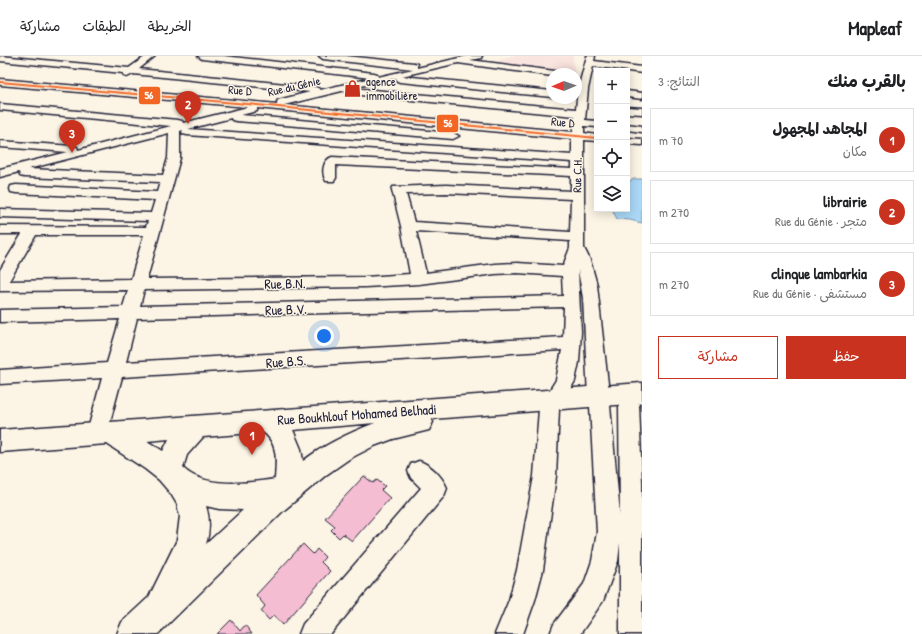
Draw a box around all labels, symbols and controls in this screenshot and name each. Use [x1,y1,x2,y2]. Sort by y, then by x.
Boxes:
text: Mapleaf [848,15,902,41]
text: مشاركة [20,16,60,35]
text: الطبقات [82,16,126,35]
text: الخريطة [148,16,191,35]
north arrow [546,68,582,104]
map controls [594,68,630,212]
button: + [594,68,630,104]
text: بالقرب منك [828,69,906,92]
street label: Rue du Génie [266,72,322,100]
text: النتائج: 3 [658,72,700,90]
place label: agence immobilière [366,73,418,104]
shop icon: agence immobilière [343,78,363,98]
street label: Rue D [228,81,253,99]
line badge: 56 [138,86,161,105]
text: 56 [144,88,154,102]
pin: 2 [175,91,201,124]
button: − [594,104,630,140]
street label: Rue D [550,112,576,132]
line badge: 56 [436,114,459,133]
text: 56 [443,116,453,130]
text: المجاهد المجهول [773,118,867,139]
pin: 3 [59,120,85,153]
text: 70 m [659,131,683,149]
text: 1 [890,131,894,149]
button: locate [594,140,630,176]
text: مكان [843,142,867,160]
street label: Rue C.H. [568,157,586,193]
button: layers [594,176,630,212]
text: librairie [823,191,867,212]
text: 270 m [659,203,689,221]
text: 2 [889,203,895,221]
text: متجر · Rue du Génie [775,212,867,230]
text: clinque lambarkia [771,263,867,284]
street label: Rue B.N. [264,273,306,293]
text: 270 m [659,275,689,293]
text: 3 [889,275,895,293]
text: مستشفى · Rue du Génie [753,284,867,302]
street label: Rue B.V. [265,299,307,319]
your location [314,326,334,346]
button: مشاركة [658,336,778,379]
button: حفظ [786,336,906,379]
street label: Rue B.S. [265,350,307,372]
street label: Rue Boukhlouf Mohamed Belhadi [277,399,437,429]
pin: 1 [239,422,265,455]

